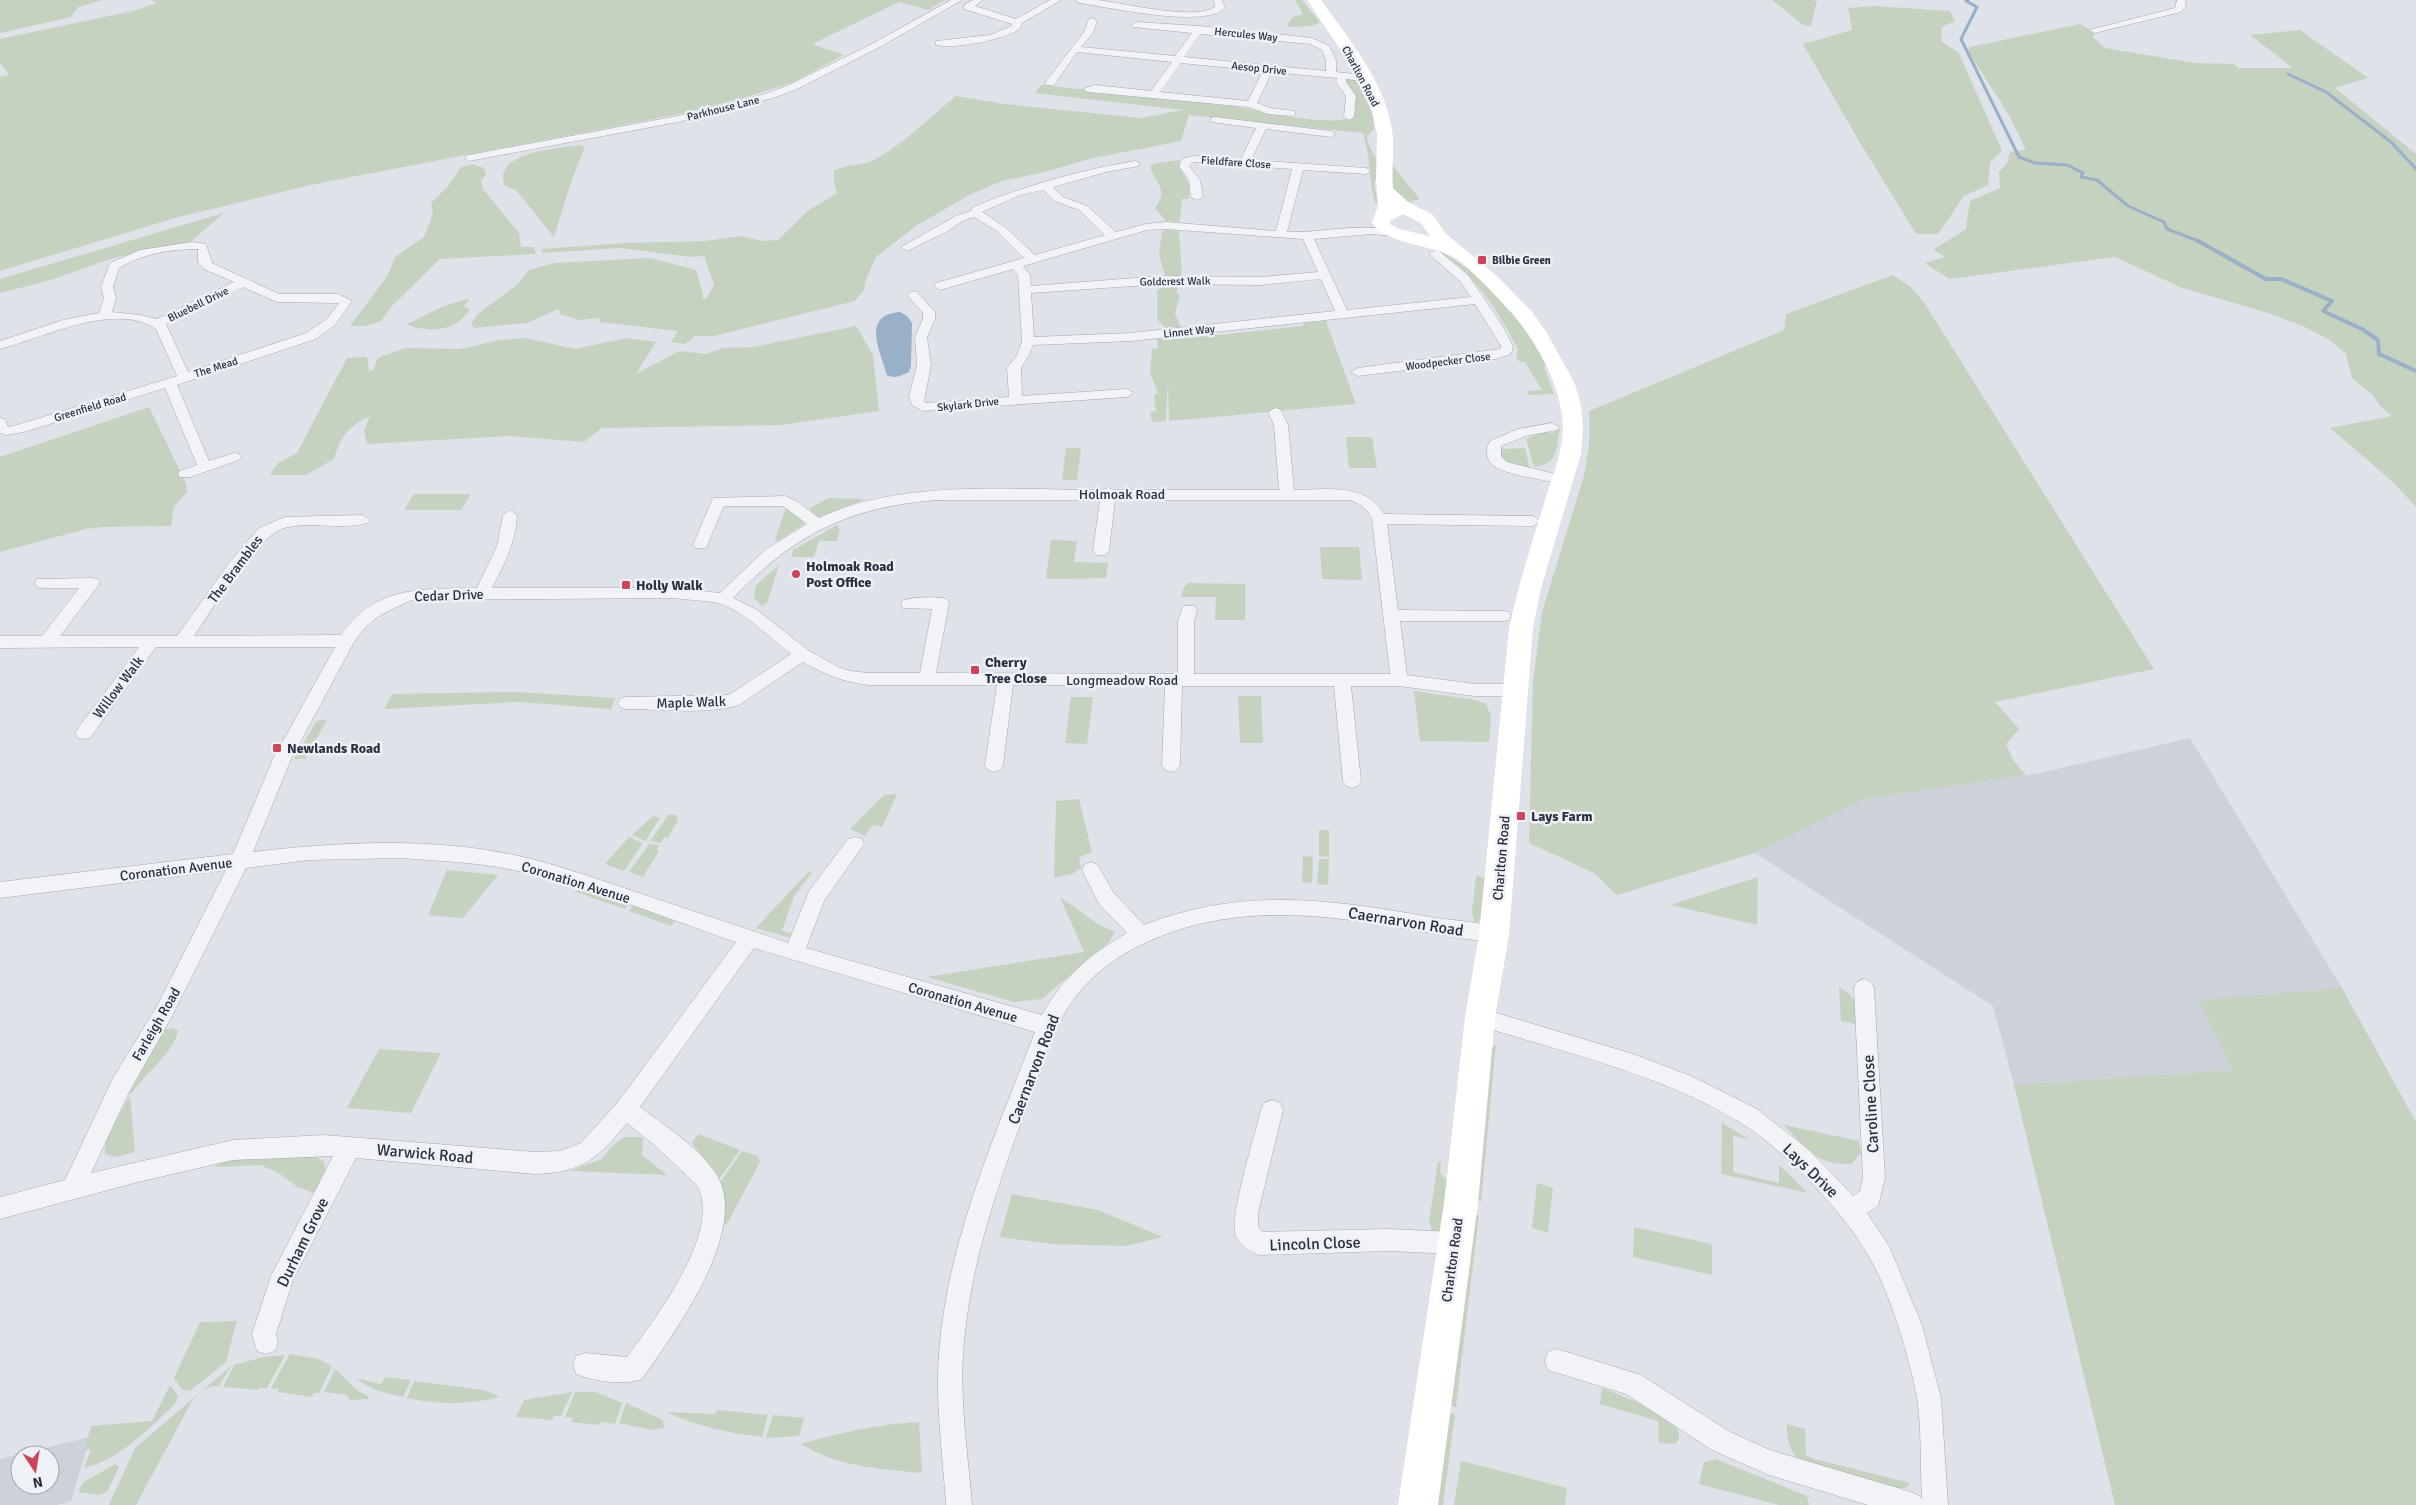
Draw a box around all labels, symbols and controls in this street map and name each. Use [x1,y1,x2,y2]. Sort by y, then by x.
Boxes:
street label: Hercules Way [1214,25,1279,44]
street label: Charlton Road [1339,44,1382,109]
street label: Aesop Drive [1231,59,1287,78]
street label: Parkhouse Lane [685,93,761,124]
street label: Fieldfare Close [1201,154,1271,171]
marker: Bilbie Green [1476,254,1488,266]
place label: Bilbie Green [1492,254,1551,267]
street label: Goldcrest Walk [1140,274,1211,289]
street label: Bluebell Drive [166,284,231,325]
street label: Linnet Way [1163,322,1216,341]
street label: Woodpecker Close [1405,350,1491,373]
street label: The Mead [193,354,240,381]
street label: Greenfield Road [52,390,128,425]
street label: Skylark Drive [936,395,1000,414]
street label: Holmoak Road [1079,486,1165,503]
street label: The Brambles [204,532,266,607]
place label: Holmoak Road Post Office [806,558,894,591]
marker: Holmoak Road Post Office [790,568,802,580]
place label: Holly Walk [636,577,703,594]
marker: Holly Walk [620,579,632,591]
street label: Cedar Drive [414,586,484,605]
street label: Willow Walk [89,653,147,722]
place label: Cherry Tree Close [985,654,1047,687]
marker: Cherry Tree Close [969,664,981,676]
street label: Longmeadow Road [1066,672,1178,689]
street label: Maple Walk [656,693,726,712]
place label: Newlands Road [287,740,381,757]
marker: Newlands Road [271,742,283,754]
place label: Lays Farm [1531,808,1593,825]
marker: Lays Farm [1515,810,1527,822]
street label: Charlton Road [1489,815,1514,901]
street label: Coronation Avenue [119,854,233,885]
street label: Coronation Avenue [519,858,632,907]
street label: Caernarvon Road [1347,903,1465,941]
street label: Coronation Avenue [906,979,1020,1026]
street label: Farleigh Road [129,985,184,1064]
street label: Caernarvon Road [1004,1011,1064,1127]
street label: Caroline Close [1858,1054,1884,1154]
street label: Lays Drive [1778,1139,1842,1202]
street label: Warwick Road [376,1140,474,1168]
street label: Durham Grove [273,1194,333,1291]
street label: Charlton Road [1438,1217,1467,1303]
street label: Lincoln Close [1269,1232,1361,1256]
north arrow [10,1445,60,1495]
text: N [31,1473,44,1492]

